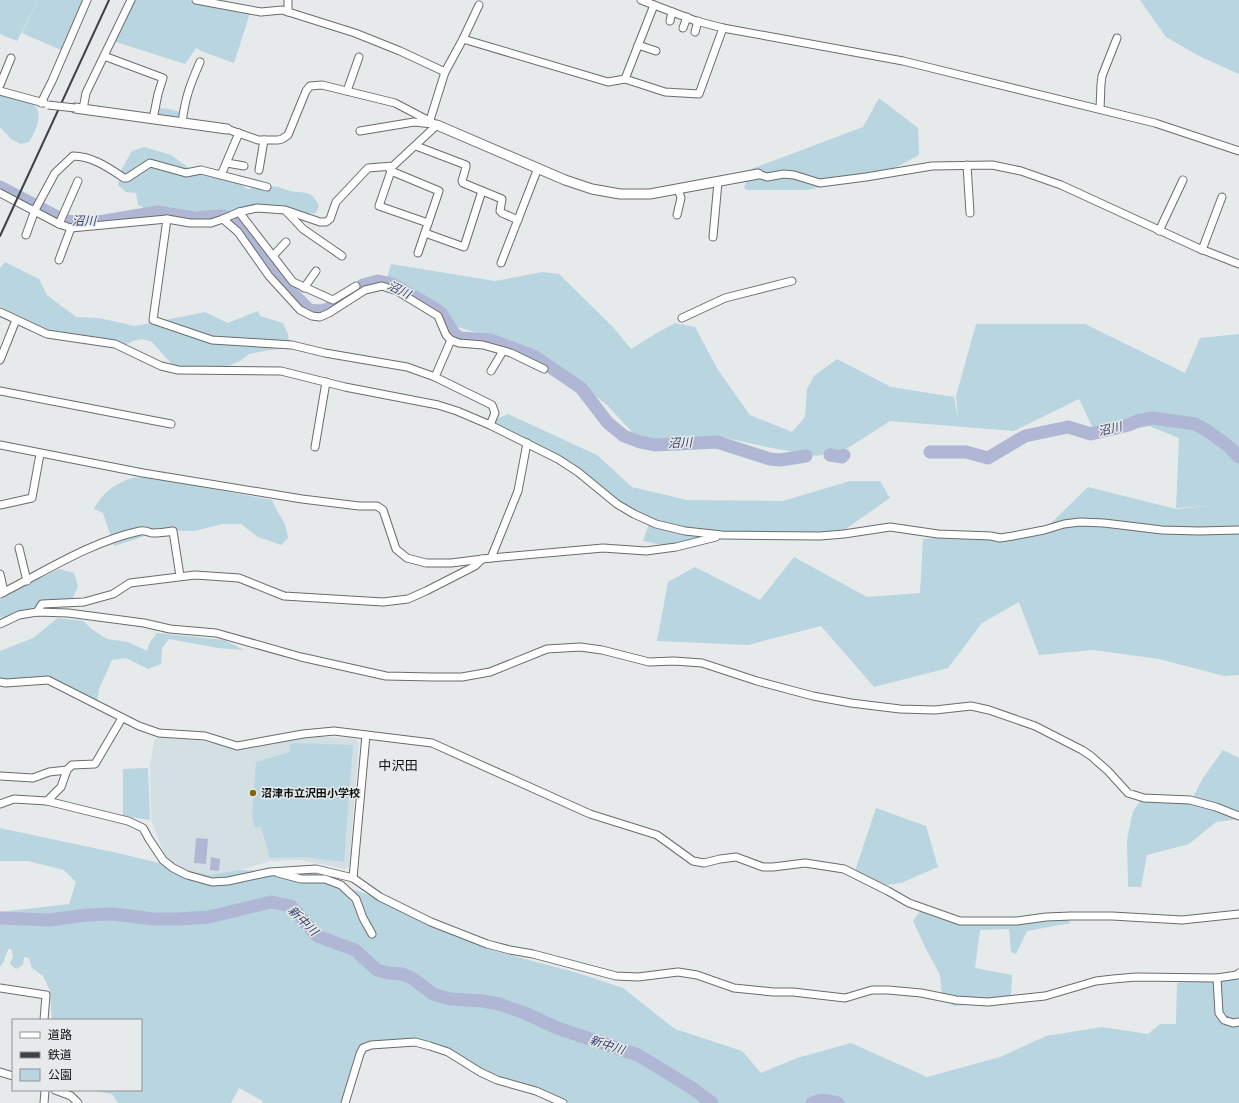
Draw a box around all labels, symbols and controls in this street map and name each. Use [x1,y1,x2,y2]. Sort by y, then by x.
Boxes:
water label: 沼川 [72,214,98,228]
water label: 沼川 [385,278,415,302]
water label: 沼川 [1097,419,1125,439]
water label: 沼川 [668,435,694,451]
district label: 中沢田 [378,758,418,773]
place label: 沼津市立沢田小学校 [261,787,360,800]
marker: 沼津市立沢田小学校 [248,788,258,798]
water label: 新中川 [285,903,322,940]
legend [12,1019,142,1091]
text: 道路 [48,1028,72,1042]
water label: 新中川 [588,1033,628,1058]
text: 鉄道 [48,1048,72,1062]
text: 公園 [48,1068,72,1082]

